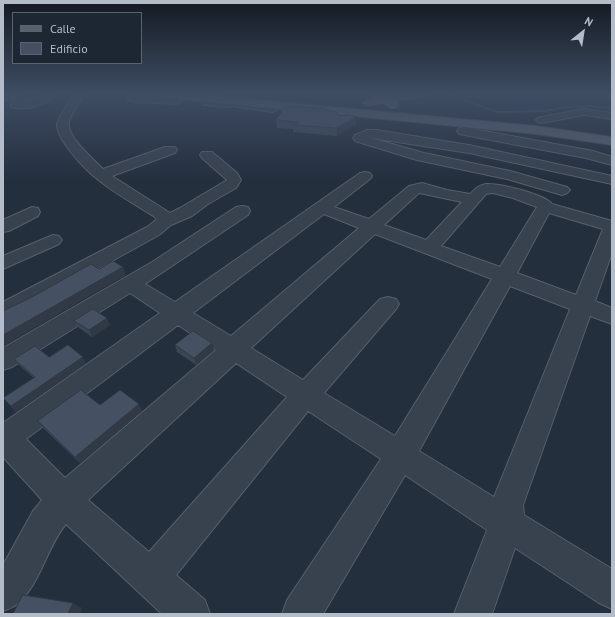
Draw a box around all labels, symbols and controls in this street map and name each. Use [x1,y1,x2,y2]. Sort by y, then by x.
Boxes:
legend [12,12,142,64]
north arrow [563,12,603,52]
text: N [582,14,596,29]
text: Calle [50,21,76,36]
text: Edificio [50,41,88,56]

